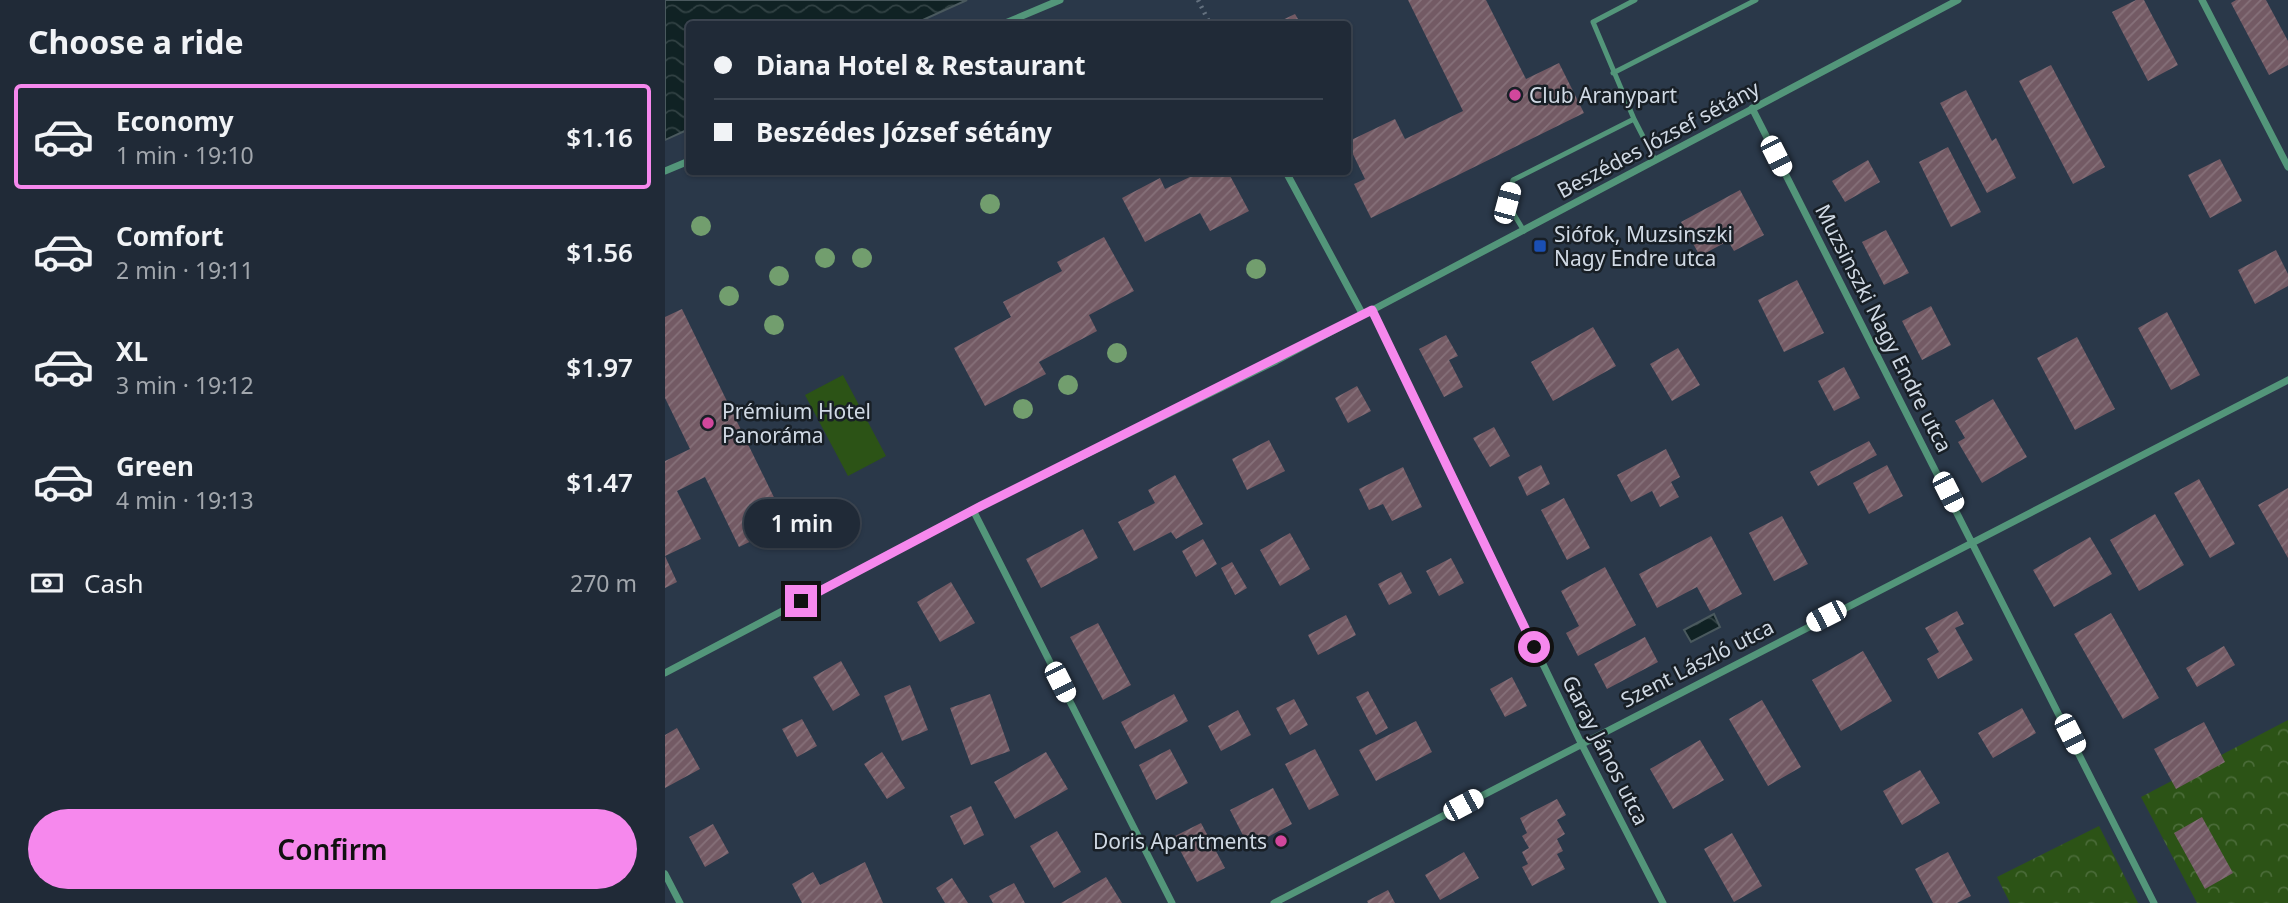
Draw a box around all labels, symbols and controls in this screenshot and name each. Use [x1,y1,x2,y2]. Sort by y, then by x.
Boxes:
text: Choose a ride [28,20,244,63]
text: Diana Hotel & Restaurant [756,47,1086,83]
street label: Beszédes József sétány [1552,74,1764,204]
place label: Club Aranypart [1529,81,1678,109]
marker: Club Aranypart [1507,87,1523,103]
text: Economy [116,103,234,139]
icon: car [32,105,95,168]
text: Beszédes József sétány [756,114,1052,150]
text: $1.16 [566,119,633,155]
car [1758,133,1795,179]
text: 1 min · 19:10 [116,139,254,171]
car [1492,180,1523,226]
street label: Muzsinszki Nagy Endre utca [1809,199,1959,457]
text: Comfort [116,218,224,254]
icon: car [32,220,95,283]
place label: Siófok, Muzsinszki Nagy Endre utca [1554,220,1733,272]
text: $1.56 [566,234,633,270]
marker: Siófok, Muzsinszki Nagy Endre utca [1532,238,1548,254]
text: 2 min · 19:11 [116,254,254,286]
text: XL [116,333,148,369]
icon: car [32,335,95,398]
text: $1.97 [566,349,633,385]
text: 3 min · 19:12 [116,369,254,401]
place label: Prémium Hotel Panoráma [722,397,871,449]
marker: Prémium Hotel Panoráma [700,415,716,431]
text: Green [116,448,194,484]
icon: car [32,450,95,513]
text: $1.47 [566,464,633,500]
car [1930,469,1967,515]
text: 4 min · 19:13 [116,484,254,516]
callout: 1 min [743,500,859,548]
text: 1 min [771,507,833,539]
icon: cash [28,564,66,602]
text: Cash [84,565,144,601]
text: 270 m [570,567,637,599]
route end [785,585,817,617]
car [1803,597,1850,635]
street label: Szent László utca [1616,612,1778,714]
route start [1518,631,1550,663]
car [1042,659,1079,705]
street label: Garay János utca [1556,670,1656,830]
car [2052,711,2089,757]
car [1440,786,1487,824]
button: Confirm [28,809,637,889]
place label: Doris Apartments [1093,827,1267,855]
marker: Doris Apartments [1273,833,1289,849]

